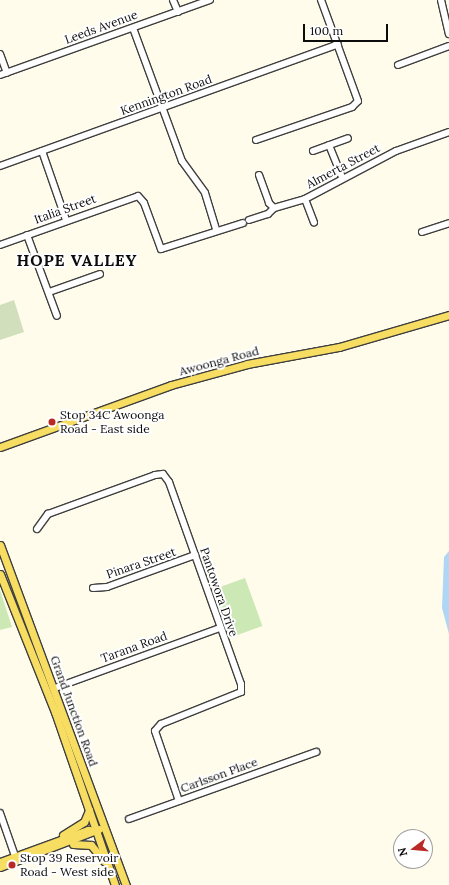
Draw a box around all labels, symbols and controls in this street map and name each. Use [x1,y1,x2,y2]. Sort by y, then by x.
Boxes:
street label: Leeds Avenue [63,7,139,47]
scale bar [305,16,390,42]
text: 100 m [310,23,343,38]
street label: Kennington Road [118,72,214,118]
street label: Almerta Street [304,141,382,191]
street label: Italia Street [32,191,98,227]
district label: HOPE VALLEY [17,250,137,270]
street label: Awoonga Road [178,343,260,379]
place label: Stop 34C Awoonga Road - East side [60,408,164,436]
marker: Stop 34C Awoonga Road - East side [47,417,57,427]
street label: Pinara Street [104,544,178,582]
street label: Pantowora Drive [197,546,241,638]
street label: Tarana Road [99,628,169,666]
street label: Grand Junction Road [47,654,101,768]
street label: Carlsson Place [178,754,260,796]
north arrow [393,829,433,869]
text: N [395,846,410,858]
place label: Stop 39 Reservoir Road - West side [20,851,118,879]
marker: Stop 39 Reservoir Road - West side [7,860,17,870]

